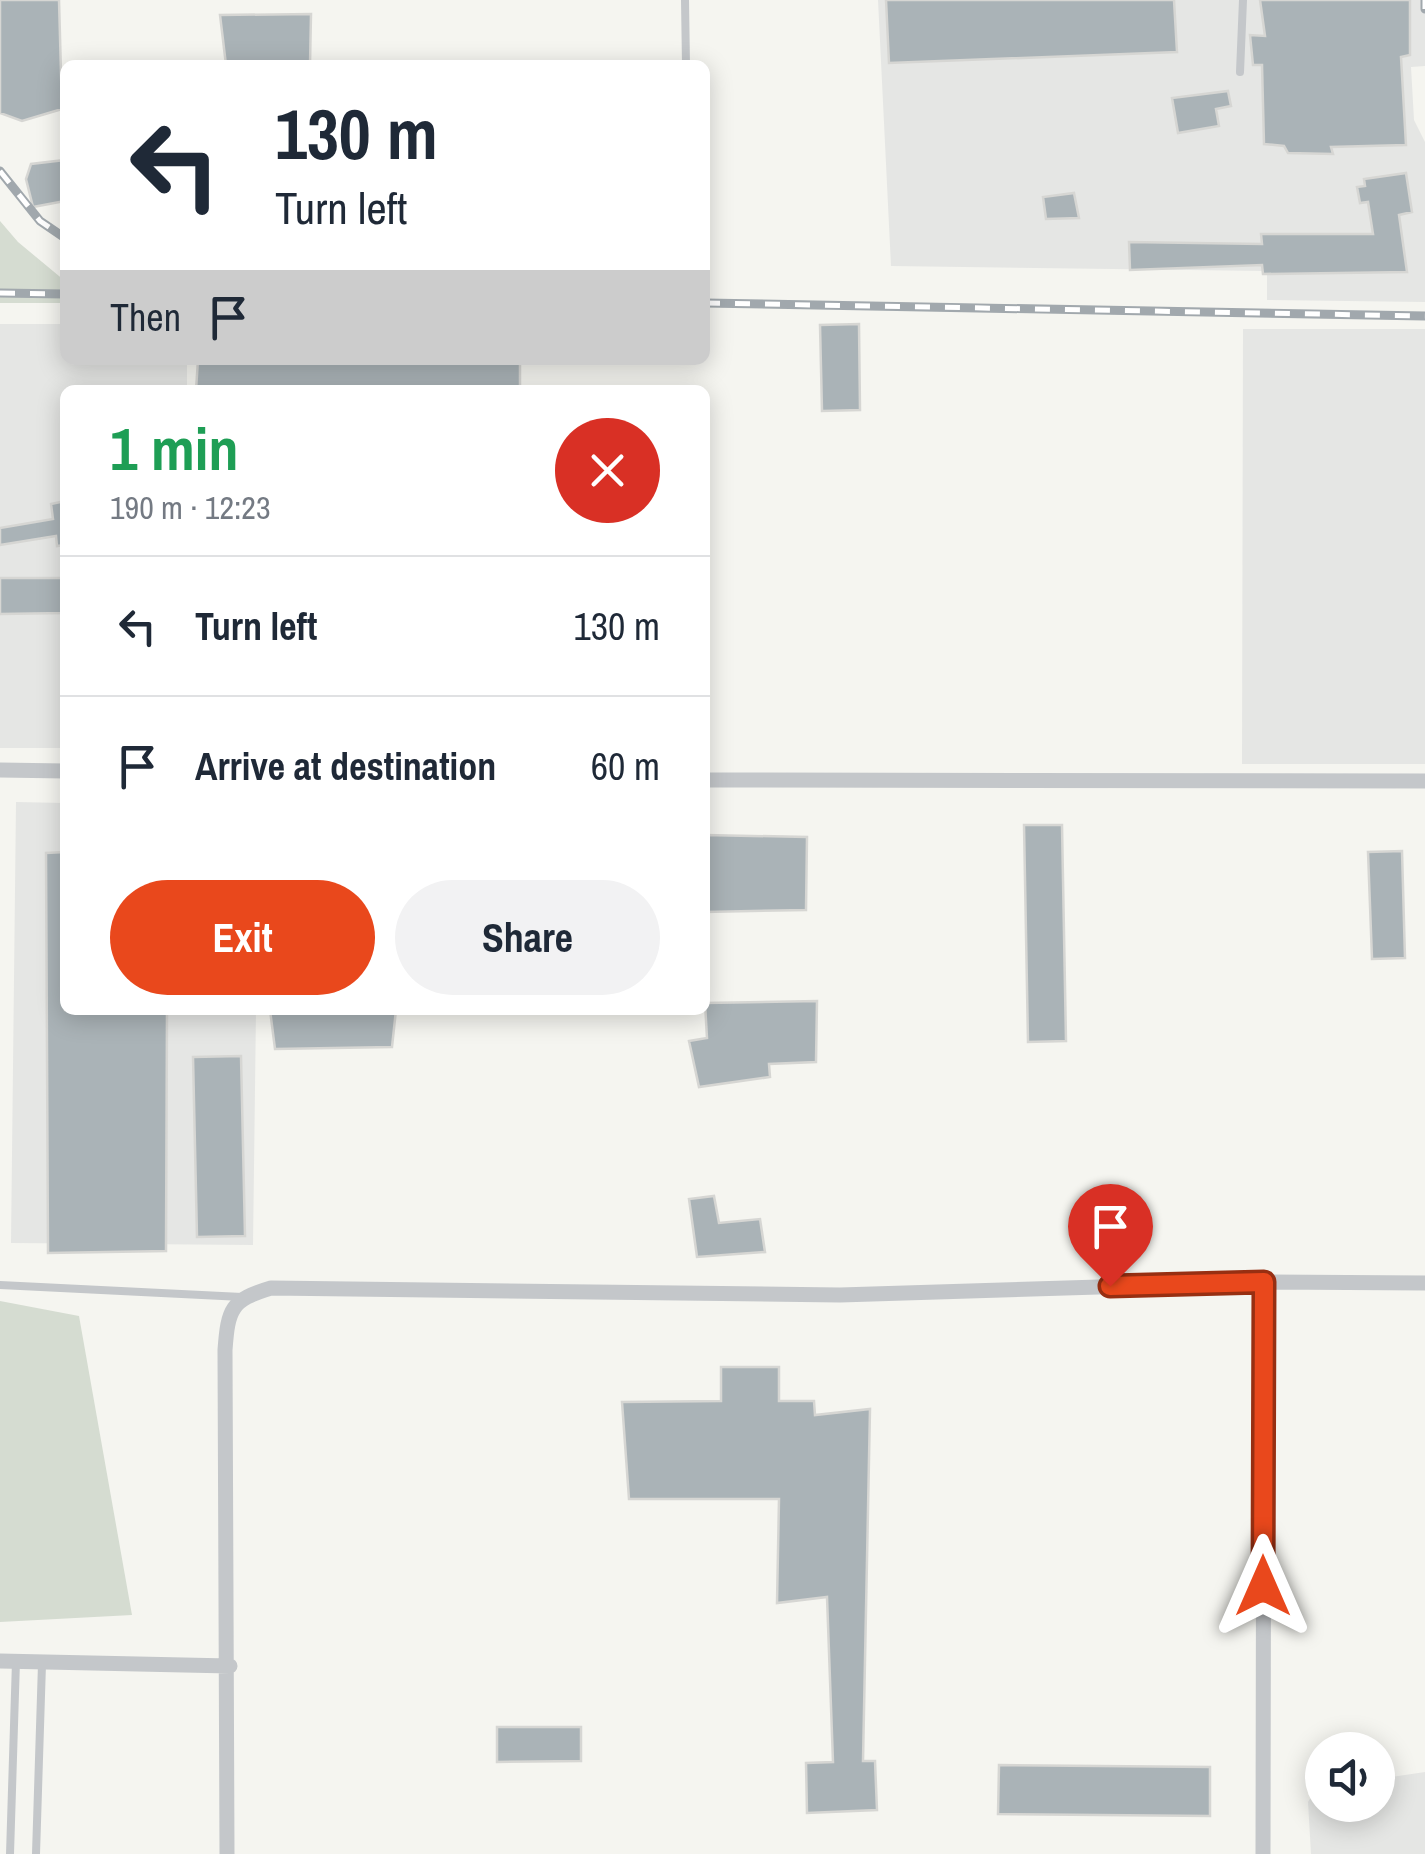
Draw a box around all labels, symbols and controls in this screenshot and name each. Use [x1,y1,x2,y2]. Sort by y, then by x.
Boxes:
text: 130 m [275,87,438,181]
icon: left [110,100,240,230]
text: Turn left [275,177,407,238]
icon: arrive [201,290,256,345]
text: Then [110,292,181,343]
text: 1 min [110,408,239,489]
button: close [555,418,660,523]
text: 190 m · 12:23 [110,486,270,529]
icon: left [110,599,165,654]
text: Turn left [195,601,317,652]
text: 130 m [573,601,660,652]
icon: arrive [110,739,165,794]
text: Arrive at destination [195,741,496,792]
text: 60 m [591,741,660,792]
button: Exit [110,880,375,995]
button: Share [395,880,660,995]
pin [1068,1184,1153,1287]
icon: arrive [1083,1199,1138,1254]
position arrow [1211,1534,1315,1638]
map controls [1305,1732,1395,1822]
button: sound [1305,1732,1395,1822]

